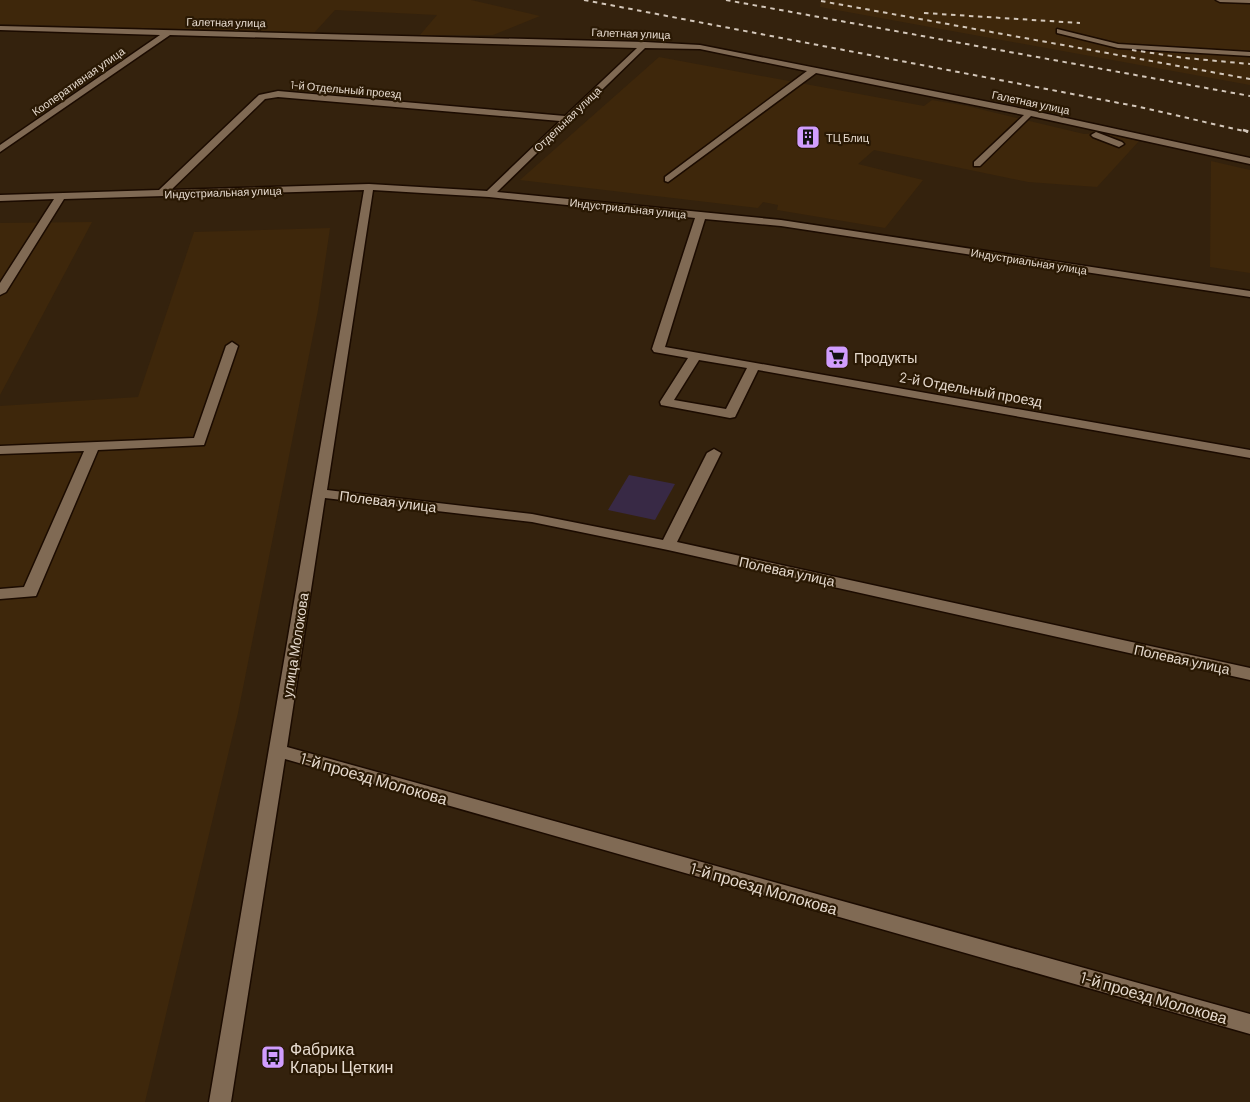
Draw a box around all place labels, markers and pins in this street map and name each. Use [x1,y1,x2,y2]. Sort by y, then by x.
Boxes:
building icon: ТЦ Блиц [795,124,821,150]
place label: ТЦ Блиц [826,131,870,144]
supermarket icon: Продукты [824,344,850,370]
place label: Продукты [854,349,917,366]
place label: Фабрика Клары Цеткин [290,1039,393,1076]
bus stop icon: Фабрика Клары Цеткин [260,1044,286,1070]

